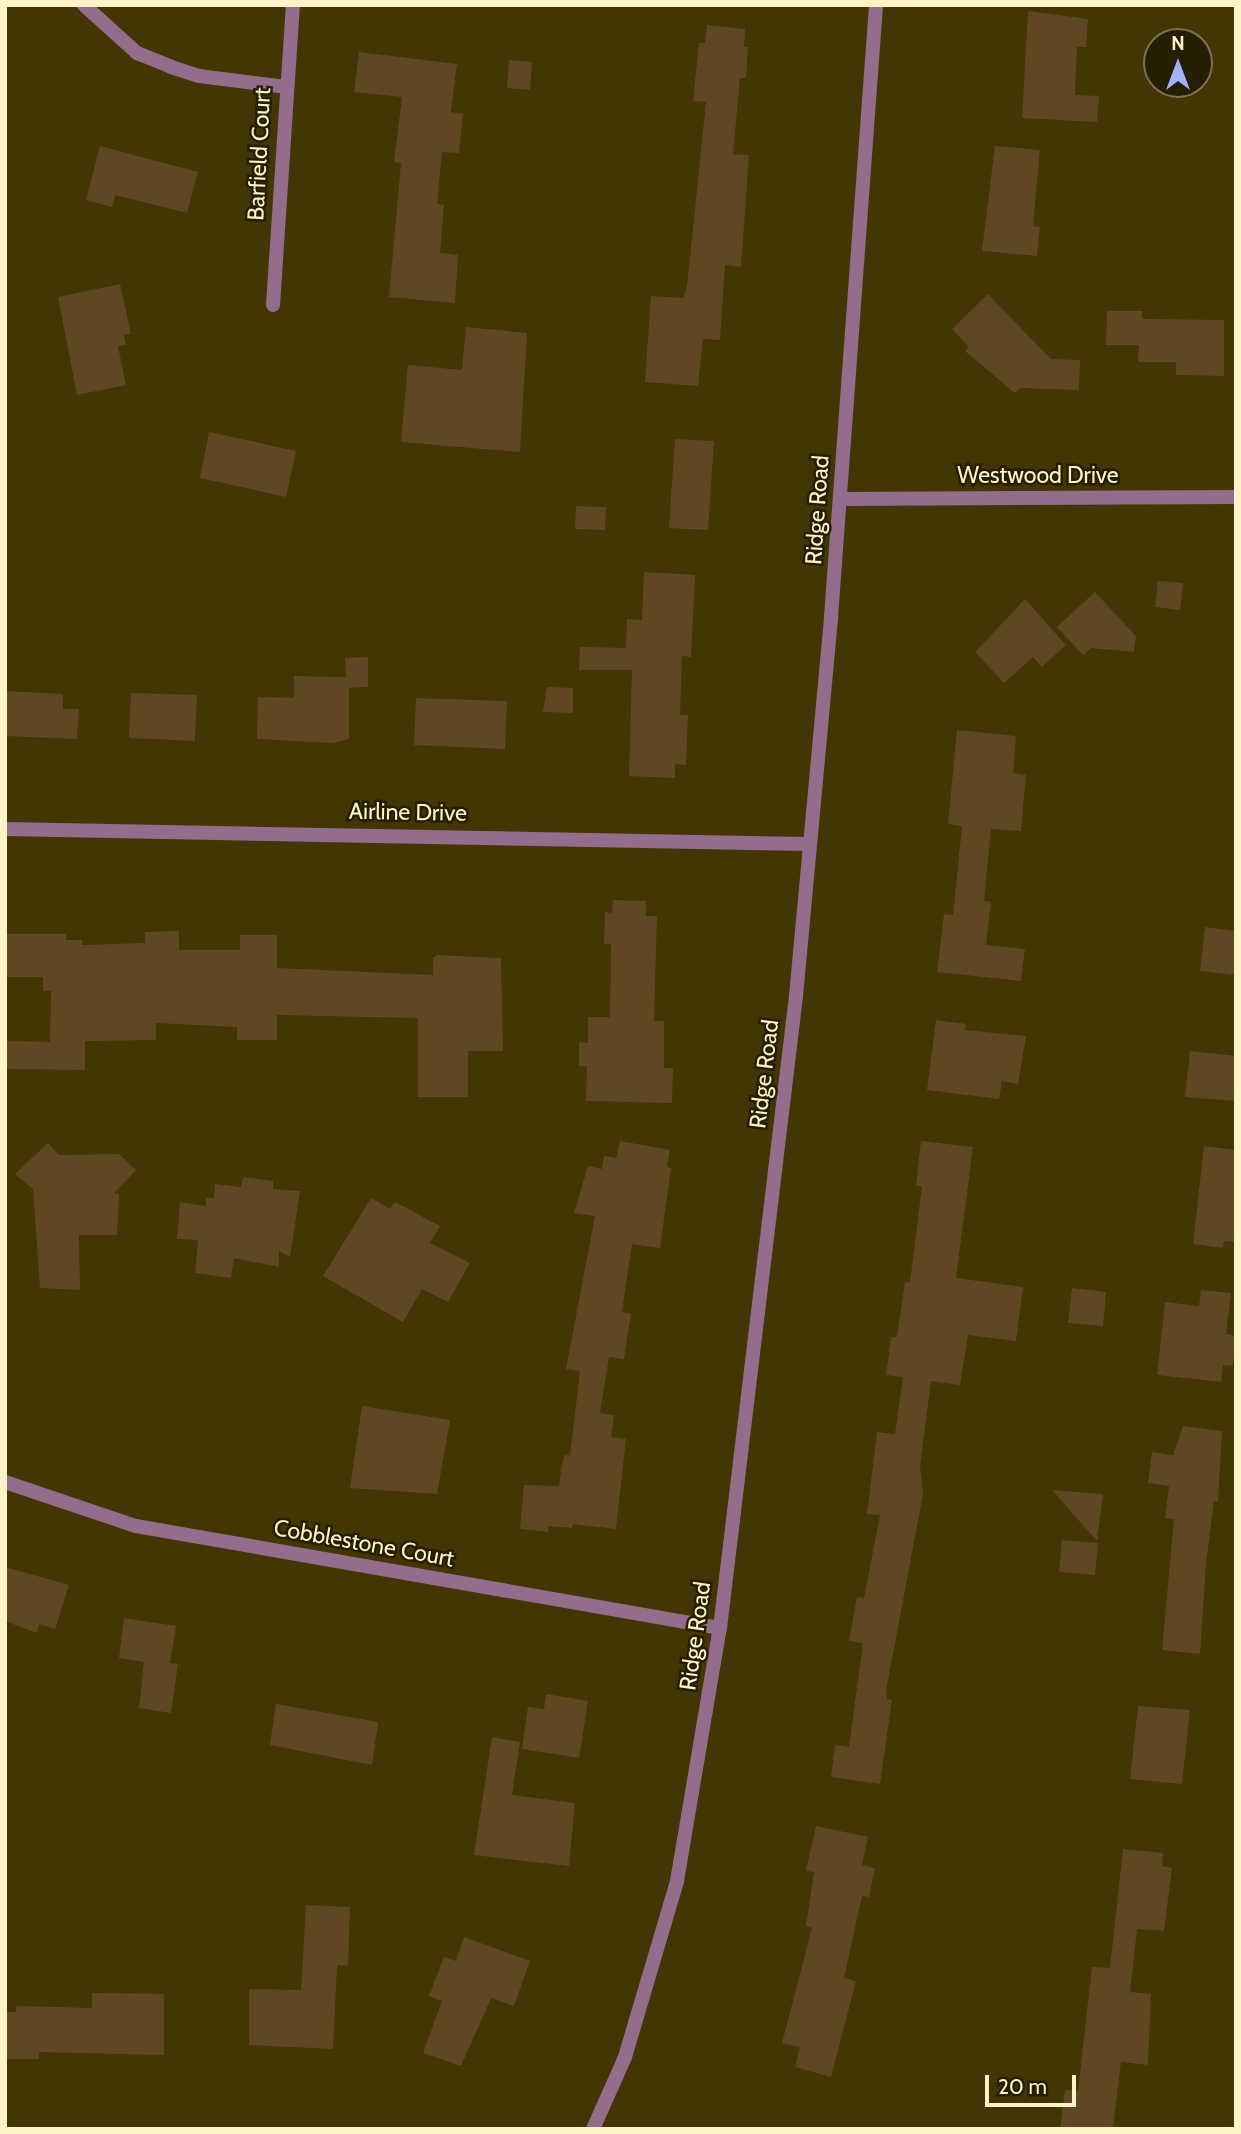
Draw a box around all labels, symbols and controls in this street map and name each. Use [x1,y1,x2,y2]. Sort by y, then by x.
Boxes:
north arrow [1143,28,1213,98]
text: N [1171,32,1185,55]
street label: Barfield Court [242,87,276,221]
street label: Ridge Road [799,454,835,566]
street label: Westwood Drive [957,461,1119,489]
street label: Airline Drive [349,797,467,827]
street label: Ridge Road [744,1018,784,1130]
street label: Cobblestone Court [272,1514,456,1572]
street label: Ridge Road [674,1580,716,1692]
scale bar [989,2060,1080,2104]
text: 20 m [998,2074,1047,2099]

